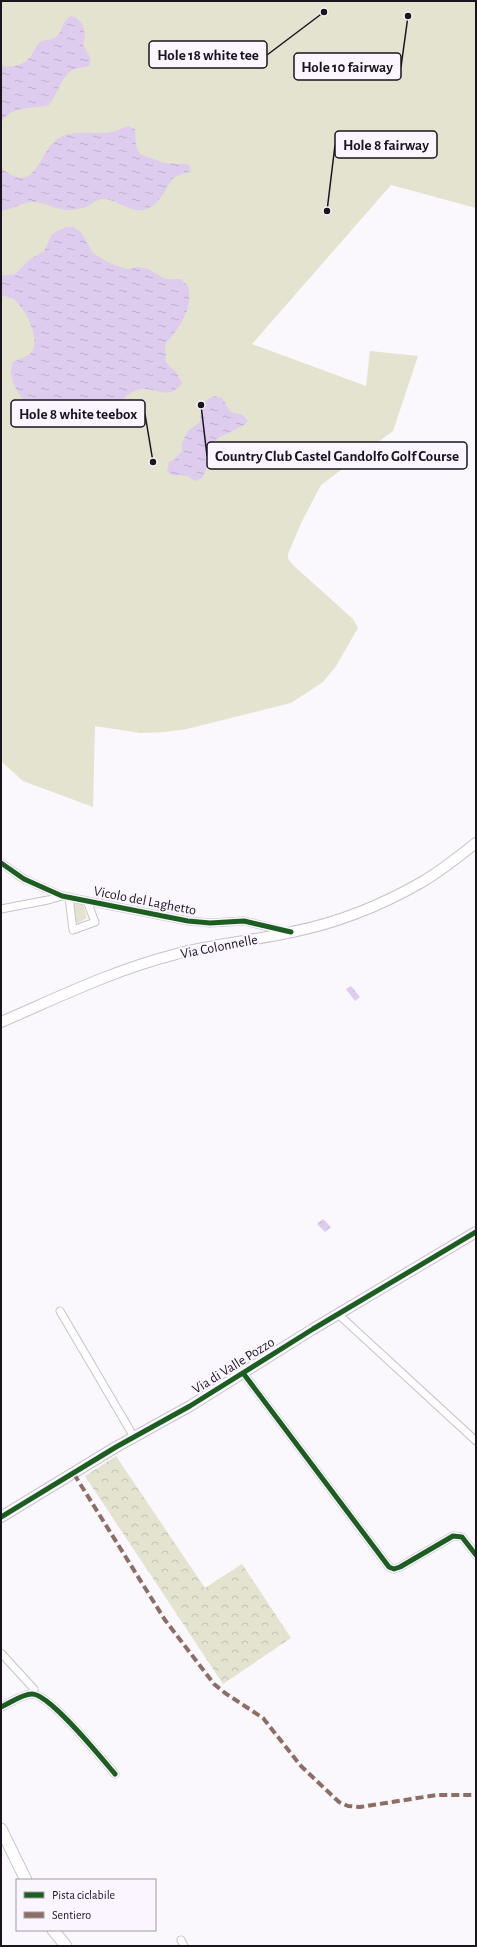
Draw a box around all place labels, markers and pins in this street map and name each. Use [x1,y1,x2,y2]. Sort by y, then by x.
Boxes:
callout: Hole 18 white tee [149,41,267,68]
callout: Hole 10 fairway [294,53,401,80]
callout: Hole 8 fairway [335,131,437,158]
callout: Hole 8 white teebox [11,400,145,427]
callout: Country Club Castel Gandolfo Golf Course [207,442,467,469]

